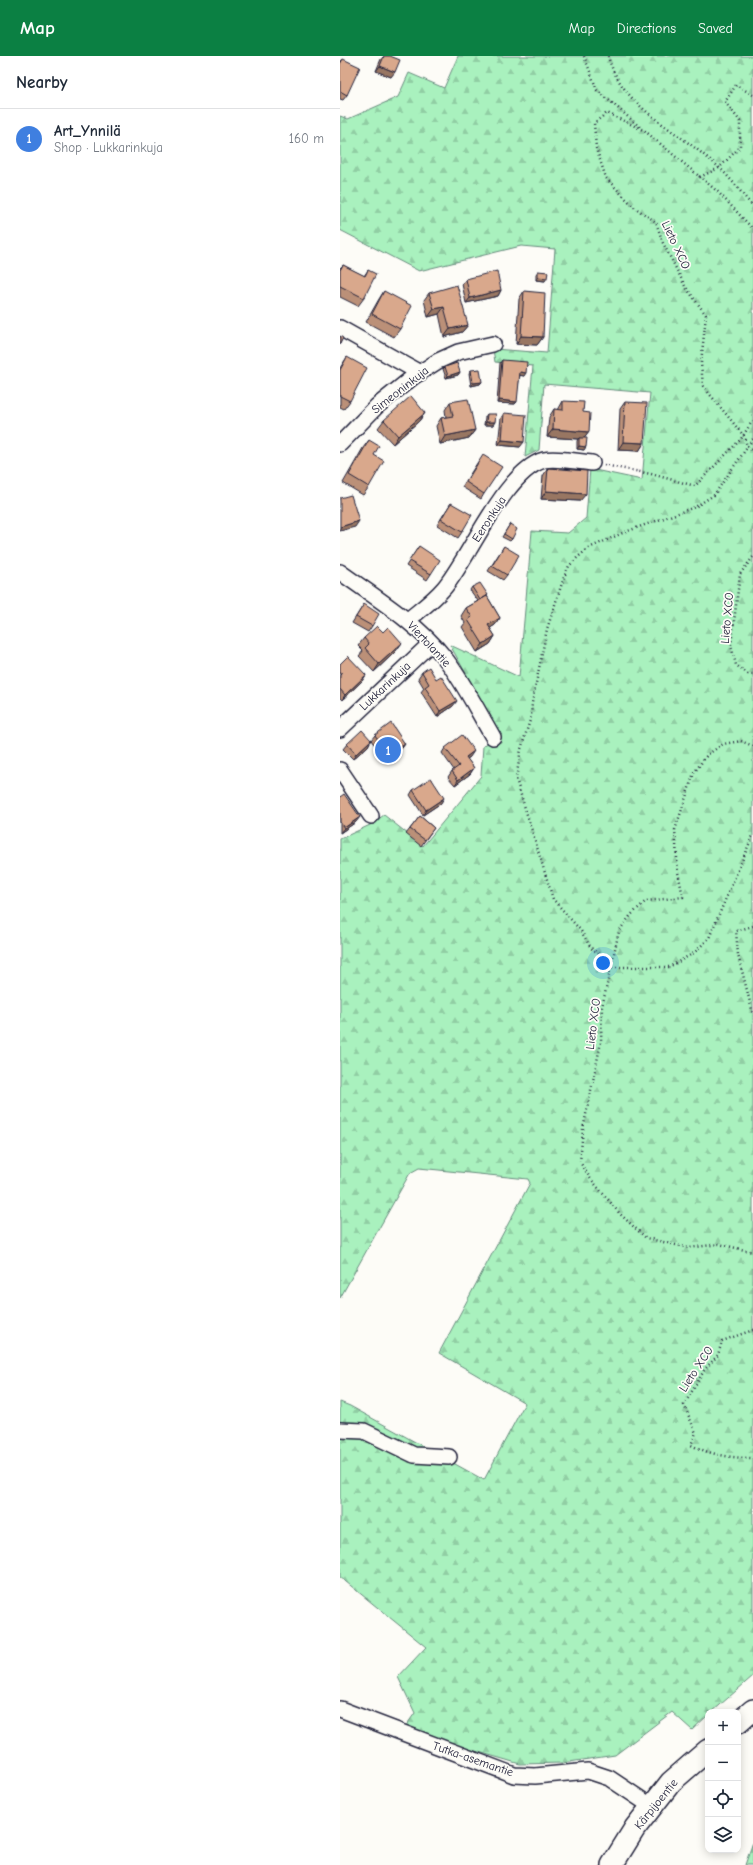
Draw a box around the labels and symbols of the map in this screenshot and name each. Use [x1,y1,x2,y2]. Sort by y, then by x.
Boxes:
street label: Lieto XCO [659,219,693,272]
street label: Simeoninkuja [369,363,431,417]
street label: Eeronkuja [469,493,509,545]
street label: Lieto XCO [718,591,736,644]
street label: Viertolantie [404,618,454,670]
street label: Lukkarinkuja [357,659,413,713]
pin: 1 [375,735,401,765]
your location [593,953,613,973]
street label: Lieto XCO [583,997,603,1050]
street label: Lieto XCO [676,1343,716,1394]
street label: Tutka-asemantie [431,1739,515,1779]
street label: Kärpijoentie [631,1776,681,1832]

